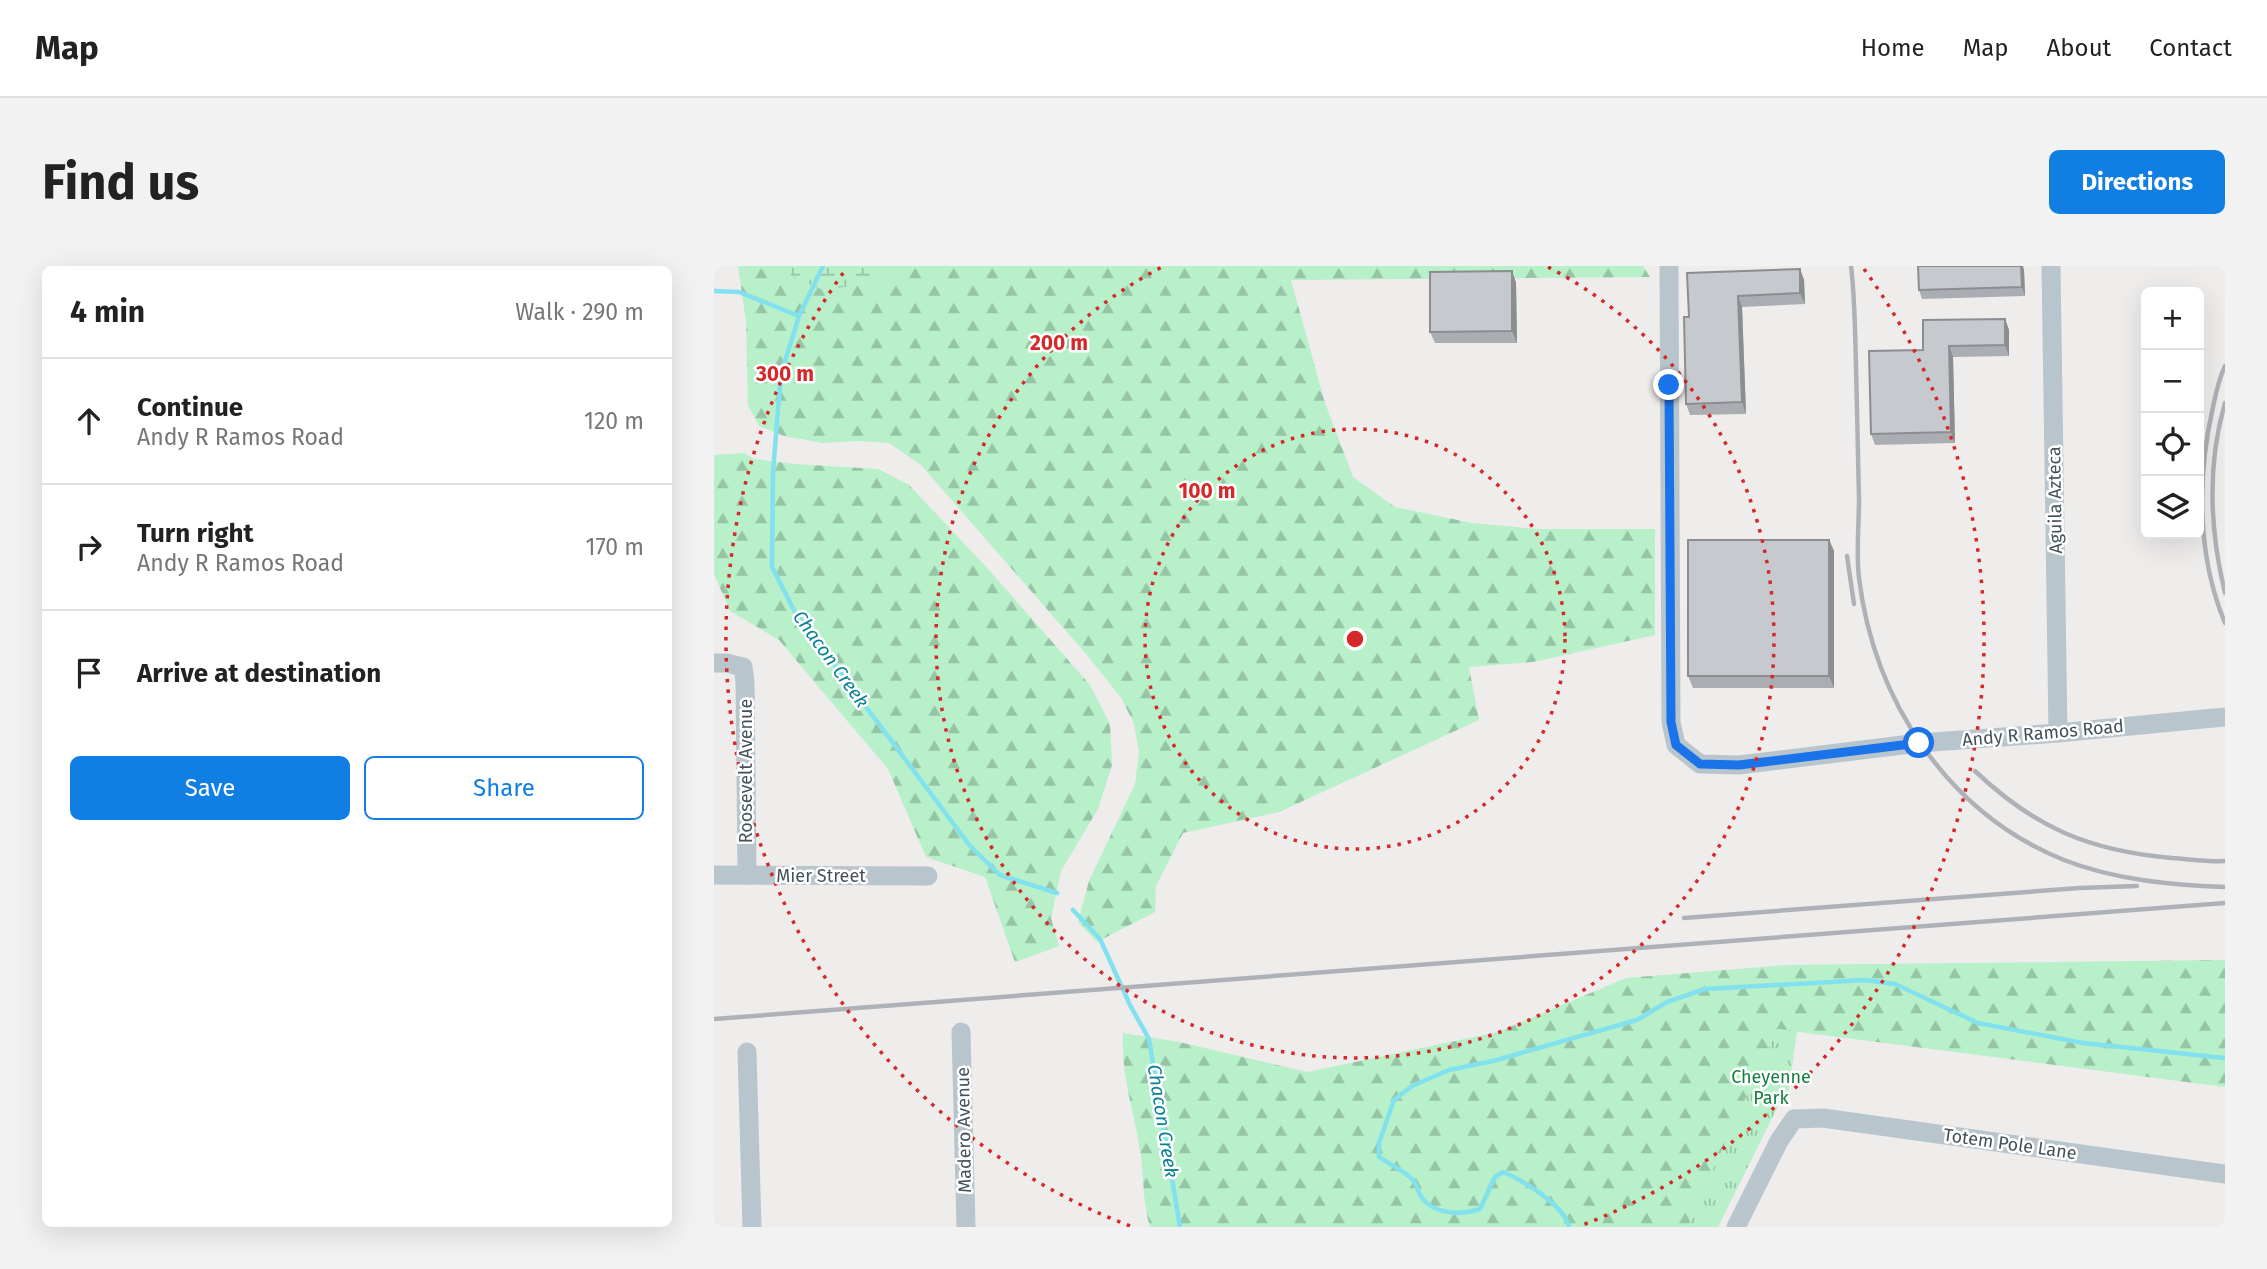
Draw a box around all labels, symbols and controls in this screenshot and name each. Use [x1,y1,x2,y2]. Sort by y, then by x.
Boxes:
text: Map [35,28,99,68]
text: Home [1861,34,1925,62]
text: Map [1963,34,2009,62]
text: About [2047,34,2111,62]
text: Contact [2149,34,2232,62]
button: Directions [2049,150,2225,214]
text: Find us [42,153,199,212]
map controls [2141,287,2204,539]
button: + [2141,287,2204,350]
text: 4 min [70,294,145,330]
text: Walk · 290 m [515,298,644,326]
text: 200 m [1030,330,1088,356]
button: − [2141,350,2204,413]
text: 300 m [755,361,814,387]
route end [1653,369,1684,400]
text: Continue [137,392,243,423]
icon: ahead [70,402,108,440]
text: 120 m [584,407,644,435]
button: locate [2141,413,2204,476]
text: Andy R Ramos Road [137,423,344,451]
street label: Aguila Azteca [2043,446,2067,554]
button: layers [2141,476,2204,539]
text: 100 m [1178,478,1236,504]
text: Turn right [137,518,254,549]
icon: right [70,528,108,566]
text: 170 m [585,533,644,561]
text: Andy R Ramos Road [137,549,344,577]
water label: Chacon Creek [788,606,874,712]
centre of rings [1343,627,1367,651]
icon: arrive [70,654,108,692]
text: Arrive at destination [137,658,381,689]
street label: Roosevelt Avenue [735,699,757,843]
street label: Andy R Ramos Road [1961,715,2125,751]
route start [1903,727,1934,758]
button: Save [70,756,350,820]
button: Share [364,756,644,820]
street label: Mier Street [776,865,866,887]
water label: Chacon Creek [1143,1063,1183,1179]
park label: Cheyenne Park [1731,1066,1811,1109]
street label: Madero Avenue [952,1067,976,1193]
street label: Totem Pole Lane [1942,1124,2078,1164]

